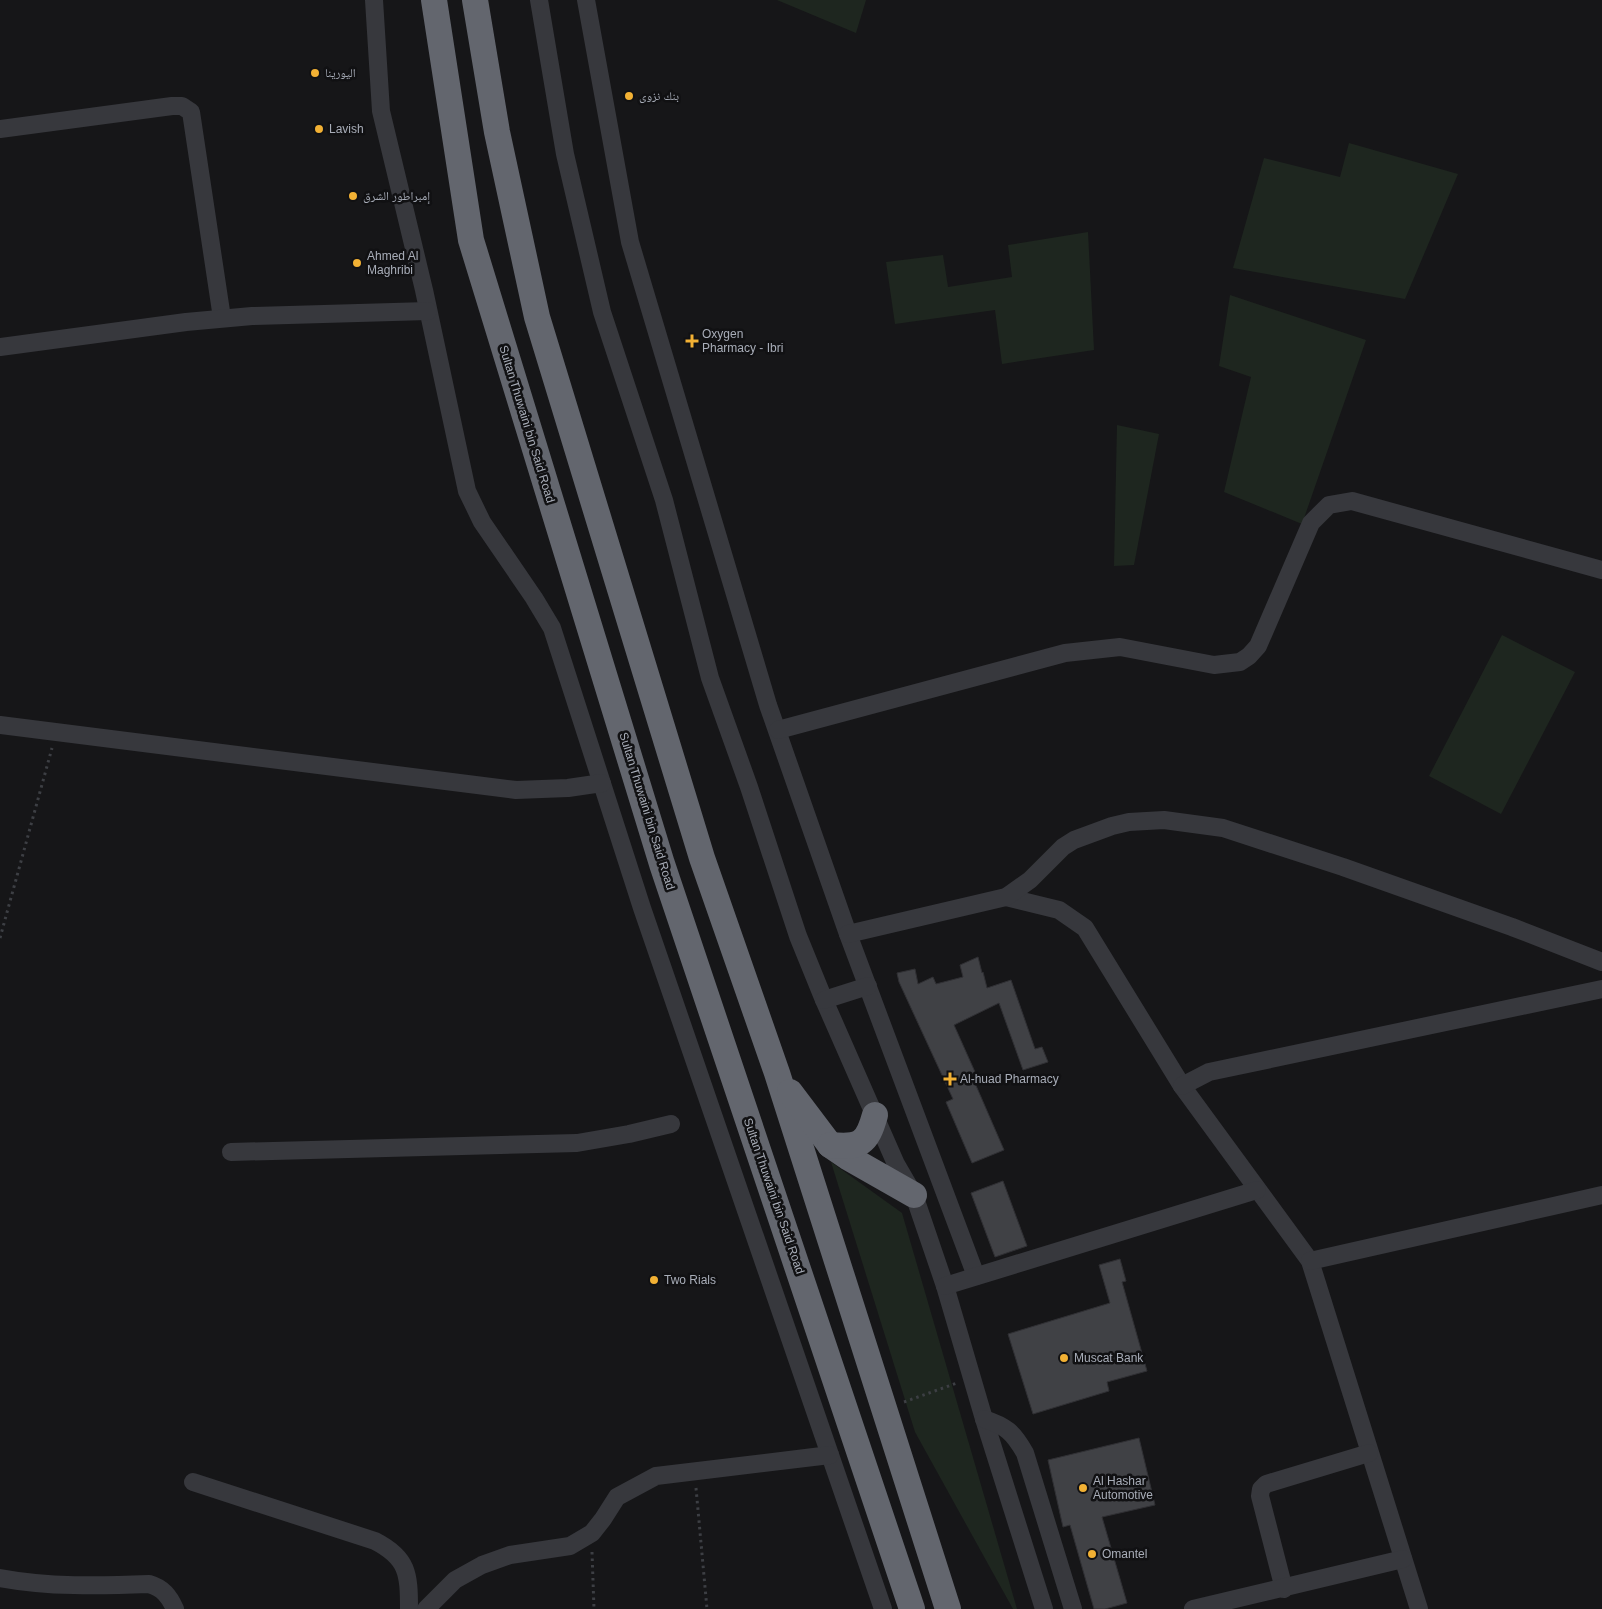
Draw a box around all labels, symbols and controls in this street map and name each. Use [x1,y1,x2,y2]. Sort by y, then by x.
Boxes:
place label: اليورينا [325,66,356,80]
marker: اليورينا [309,67,321,79]
place label: بنك نزوى [639,89,679,103]
marker: بنك نزوى [623,90,635,102]
place label: Lavish [329,122,364,136]
marker: Lavish [313,123,325,135]
place label: إمبراطور الشرق [363,189,430,204]
marker: إمبراطور الشرق [347,190,359,202]
place label: Ahmed Al Maghribi [367,249,418,277]
marker: Ahmed Al Maghribi [351,257,363,269]
place label: Oxygen Pharmacy - Ibri [702,327,783,355]
marker: Oxygen Pharmacy - Ibri [686,335,698,347]
street label: Sultan Thuwaini bin Said Road [496,344,558,504]
street label: Sultan Thuwaini bin Said Road [616,731,678,891]
place label: Al-huad Pharmacy [960,1072,1059,1086]
marker: Al-huad Pharmacy [944,1073,956,1085]
street label: Sultan Thuwaini bin Said Road [741,1116,807,1276]
place label: Two Rials [664,1273,716,1287]
marker: Two Rials [648,1274,660,1286]
place label: Muscat Bank [1074,1351,1144,1365]
marker: Muscat Bank [1058,1352,1070,1364]
place label: Al Hashar Automotive [1093,1474,1153,1502]
marker: Al Hashar Automotive [1077,1482,1089,1494]
place label: Omantel [1102,1547,1147,1561]
marker: Omantel [1086,1548,1098,1560]

